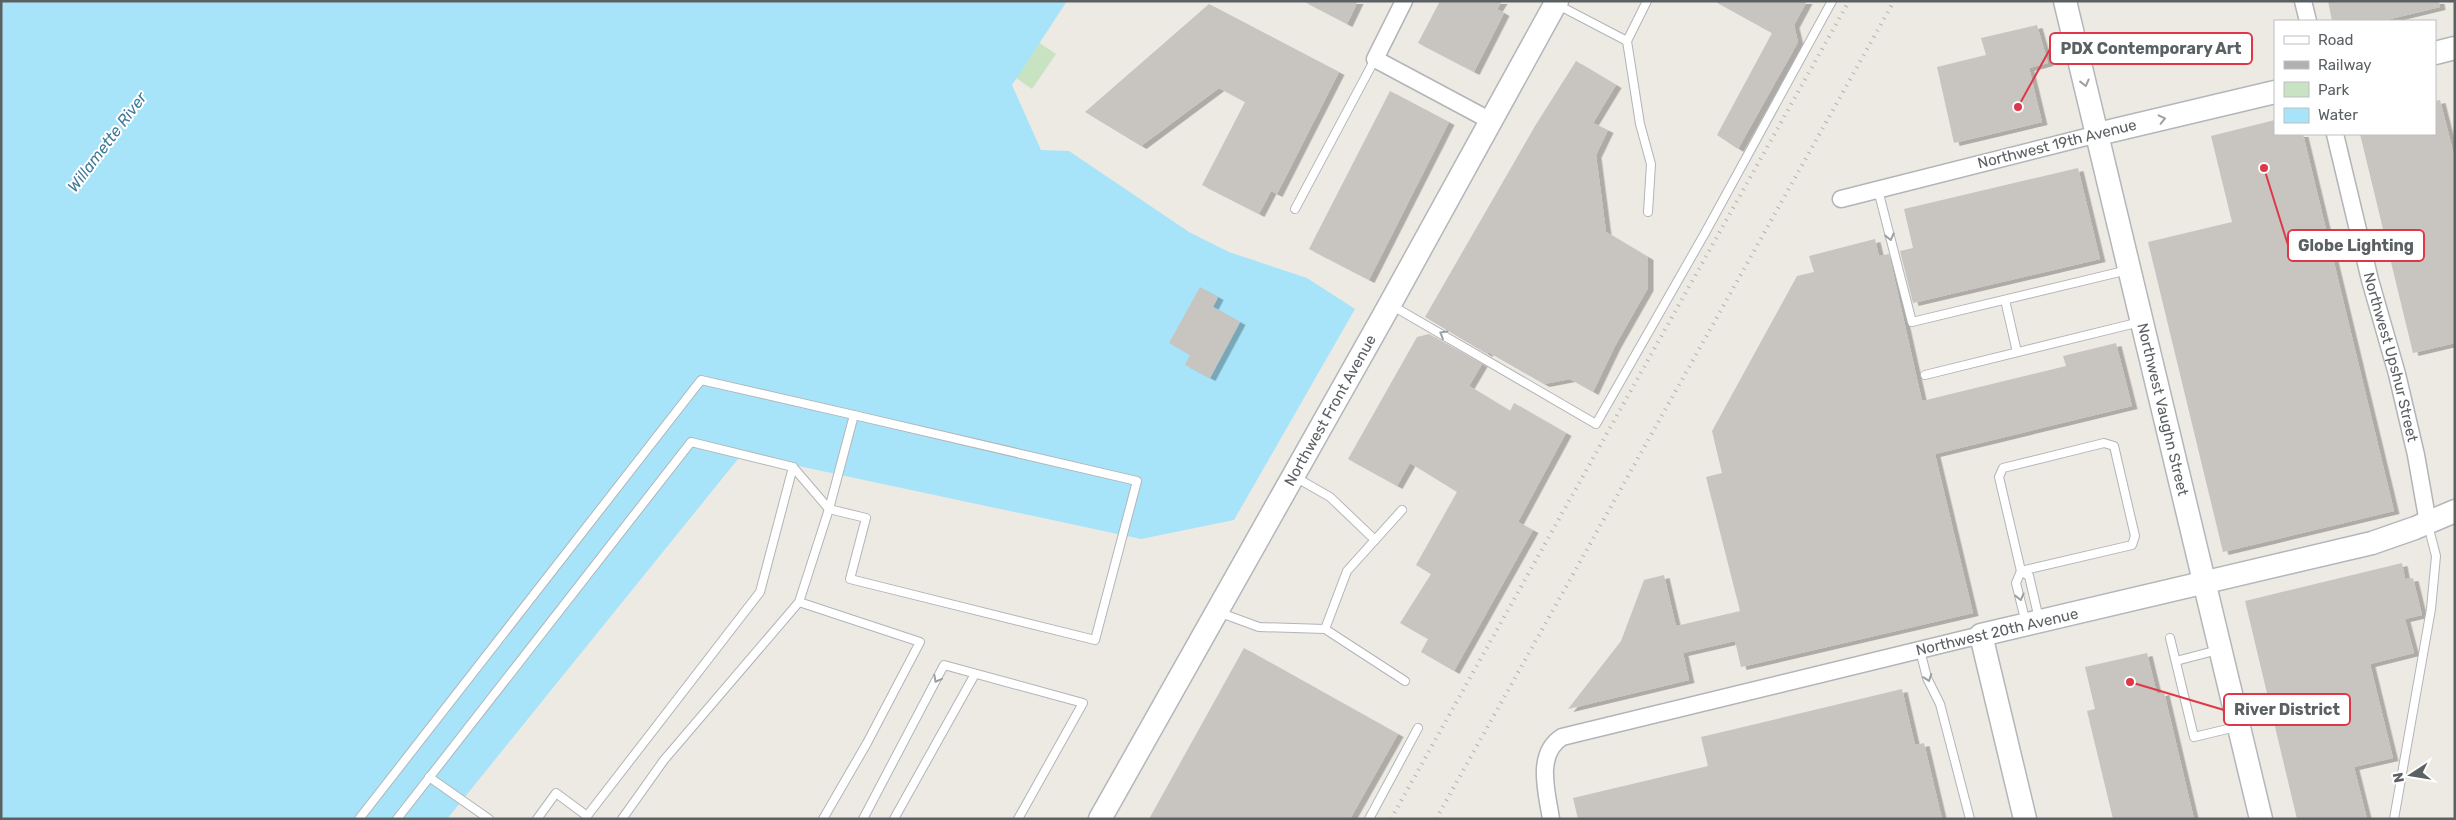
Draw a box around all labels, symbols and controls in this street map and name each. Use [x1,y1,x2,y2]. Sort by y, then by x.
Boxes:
legend [2274,20,2436,135]
text: Road [2318,31,2354,49]
callout: PDX Contemporary Art [2050,33,2252,64]
text: PDX Contemporary Art [2060,39,2242,58]
text: Railway [2318,56,2372,74]
one-way arrow [2079,78,2090,87]
text: Park [2318,81,2349,99]
water label: Willamette River [63,88,151,196]
text: Water [2318,106,2358,124]
one-way arrow [2158,114,2166,125]
street label: Northwest 19th Avenue [1976,116,2138,172]
callout: Globe Lighting [2288,230,2424,261]
one-way arrow [1884,232,1895,241]
text: Globe Lighting [2298,236,2414,255]
street label: Northwest Upshur Street [2359,271,2422,444]
street label: Northwest Vaughn Street [2133,321,2192,498]
one-way arrow [1440,331,1449,341]
street label: Northwest Front Avenue [1281,332,1380,489]
one-way arrow [2014,592,2024,600]
street label: Northwest 20th Avenue [1914,605,2080,659]
one-way arrow [933,673,943,682]
one-way arrow [1922,673,1932,682]
callout: River District [2224,694,2350,725]
text: River District [2234,700,2340,719]
north arrow [2386,750,2436,800]
text: N [2389,771,2408,784]

